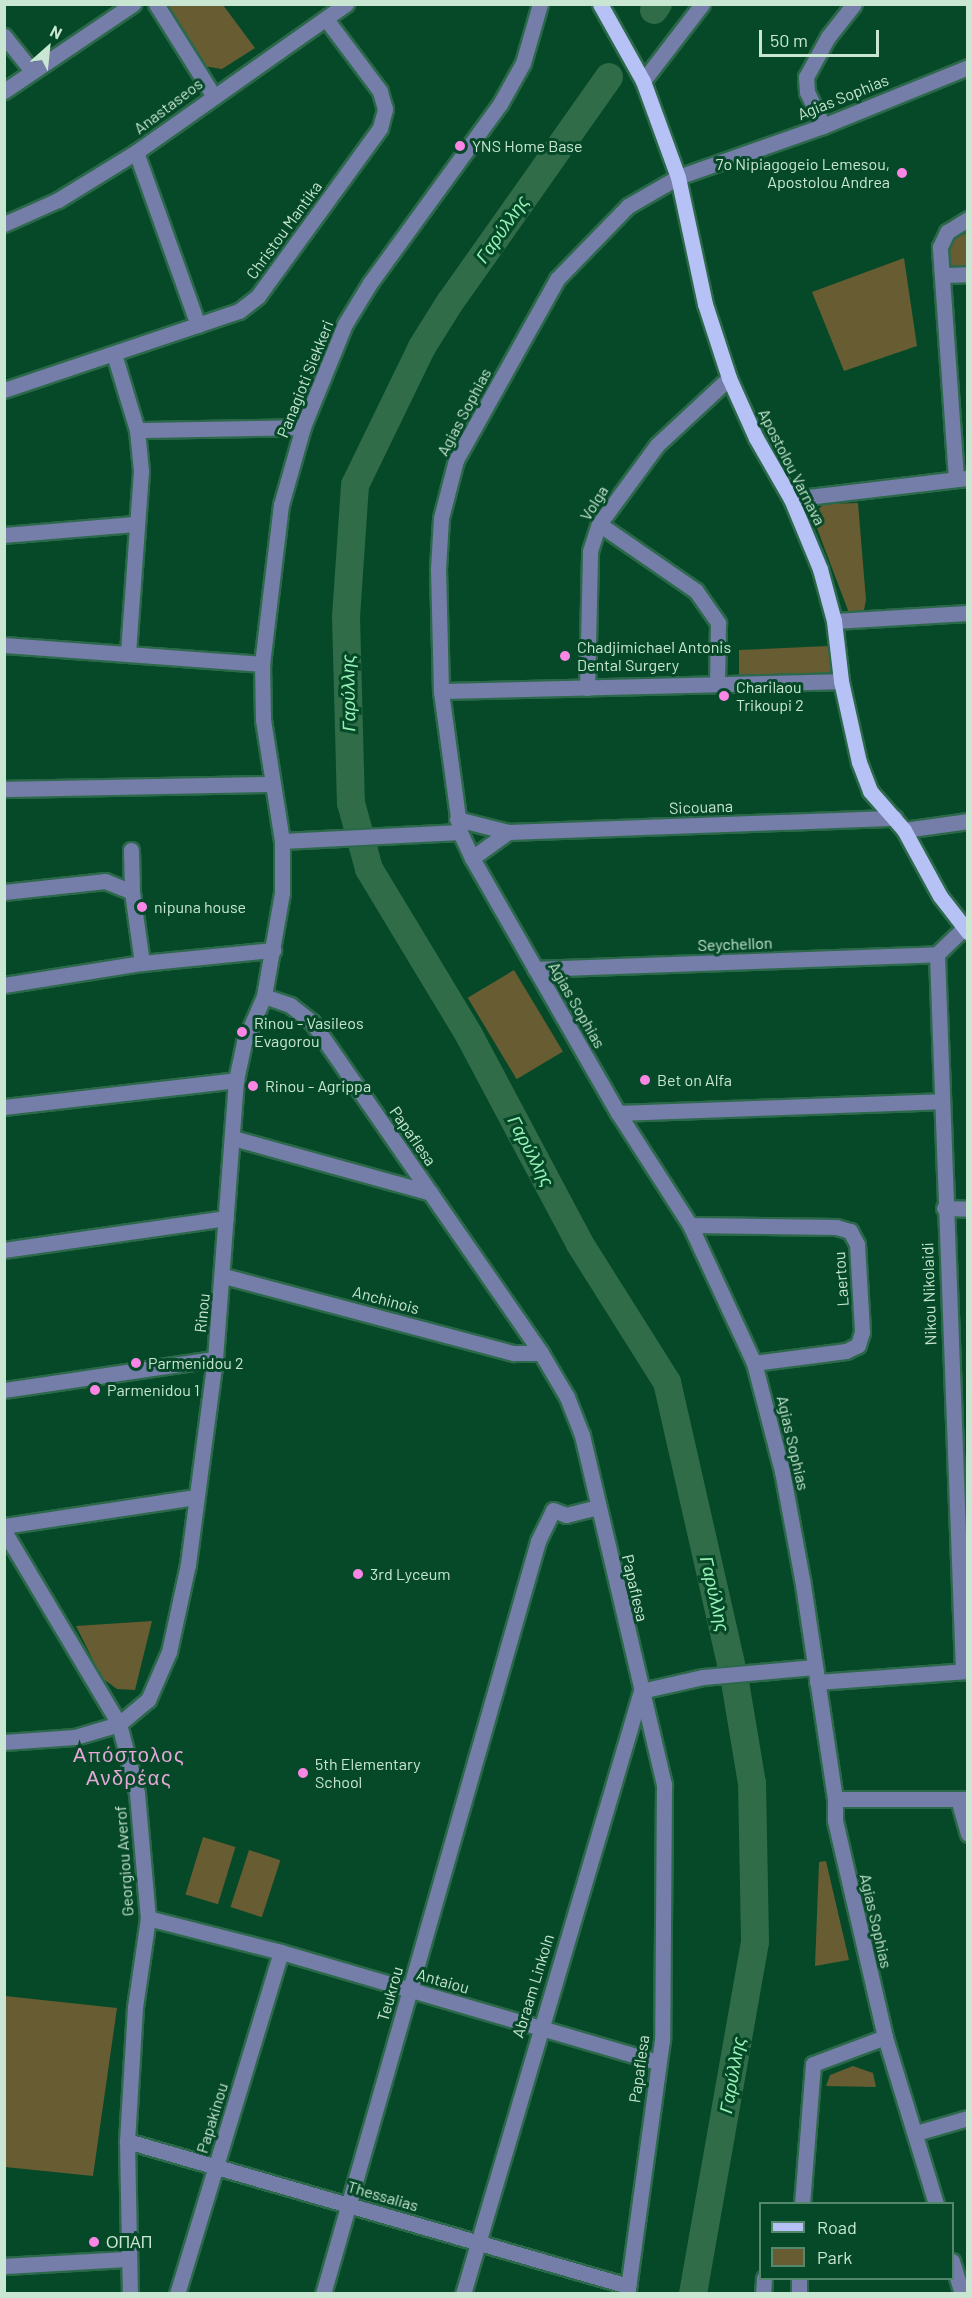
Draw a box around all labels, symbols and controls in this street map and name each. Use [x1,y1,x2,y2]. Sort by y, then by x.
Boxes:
north arrow [18,18,78,78]
scale bar [762,18,882,56]
text: N [47,21,65,42]
text: 50 m [770,29,808,51]
street label: Agias Sophias [795,70,891,124]
street label: Anastaseos [130,74,206,138]
place label: YNS Home Base [472,136,583,156]
marker: YNS Home Base [453,139,467,153]
place label: 7o Nipiagogeio Lemesou, Apostolou Andrea [716,154,890,192]
marker: 7o Nipiagogeio Lemesou, Apostolou Andrea [895,166,909,180]
street label: Christou Mantika [242,177,326,283]
water label: Γαρύλλης [471,191,533,267]
street label: Panagioti Siekkeri [273,318,337,440]
street label: Agias Sophias [433,365,495,459]
street label: Apostolou Varnava [754,405,830,529]
street label: Volga [576,482,612,524]
place label: Chadjimichael Antonis Dental Surgery [577,637,731,675]
marker: Chadjimichael Antonis Dental Surgery [558,649,572,663]
water label: Γαρύλλης [337,654,359,732]
place label: Charilaou Trikoupi 2 [736,677,804,715]
marker: Charilaou Trikoupi 2 [717,689,731,703]
street label: Sicouana [669,796,733,818]
place label: nipuna house [154,897,246,917]
marker: nipuna house [135,900,149,914]
street label: Seychellon [697,933,773,955]
street label: Agias Sophias [545,958,609,1052]
place label: Rinou - Vasileos Evagorou [254,1013,364,1051]
marker: Rinou - Vasileos Evagorou [235,1025,249,1039]
place label: Bet on Alfa [657,1070,732,1090]
marker: Bet on Alfa [638,1073,652,1087]
place label: Rinou - Agrippa [265,1076,371,1096]
marker: Rinou - Agrippa [246,1079,260,1093]
street label: Papaflesa [386,1103,440,1169]
water label: Γαρύλλης [503,1112,559,1190]
street label: Nikou Nikolaidi [918,1242,940,1346]
street label: Laertou [830,1251,852,1307]
street label: Anchinois [351,1282,421,1318]
street label: Rinou [190,1292,214,1334]
place label: Parmenidou 2 [148,1353,244,1373]
marker: Parmenidou 2 [129,1356,143,1370]
place label: Parmenidou 1 [107,1380,200,1400]
marker: Parmenidou 1 [88,1383,102,1397]
street label: Agias Sophias [773,1394,813,1492]
street label: Papaflesa [618,1553,652,1623]
water label: Γαρύλλης [696,1554,734,1634]
place label: 3rd Lyceum [370,1564,451,1584]
marker: 3rd Lyceum [351,1567,365,1581]
district label: Απόστολος Ανδρέας [73,1742,185,1789]
place label: 5th Elementary School [315,1754,421,1792]
marker: 5th Elementary School [296,1766,310,1780]
street label: Georgiou Averof [111,1805,137,1917]
street label: Agias Sophias [856,1872,896,1970]
street label: Abraam Linkoln [508,1932,558,2040]
street label: Teukrou [373,1964,407,2024]
street label: Antaiou [415,1964,471,1998]
street label: Papaflesa [625,2034,653,2104]
water label: Γαρύλλης [715,2035,749,2115]
street label: Papakinou [192,2081,232,2155]
street label: Thessalias [345,2177,421,2215]
legend [759,2202,954,2280]
text: Road [817,2216,857,2238]
place label: ΟΠΑΠ [106,2232,152,2252]
marker: ΟΠΑΠ [87,2235,101,2249]
text: Park [817,2246,852,2268]

